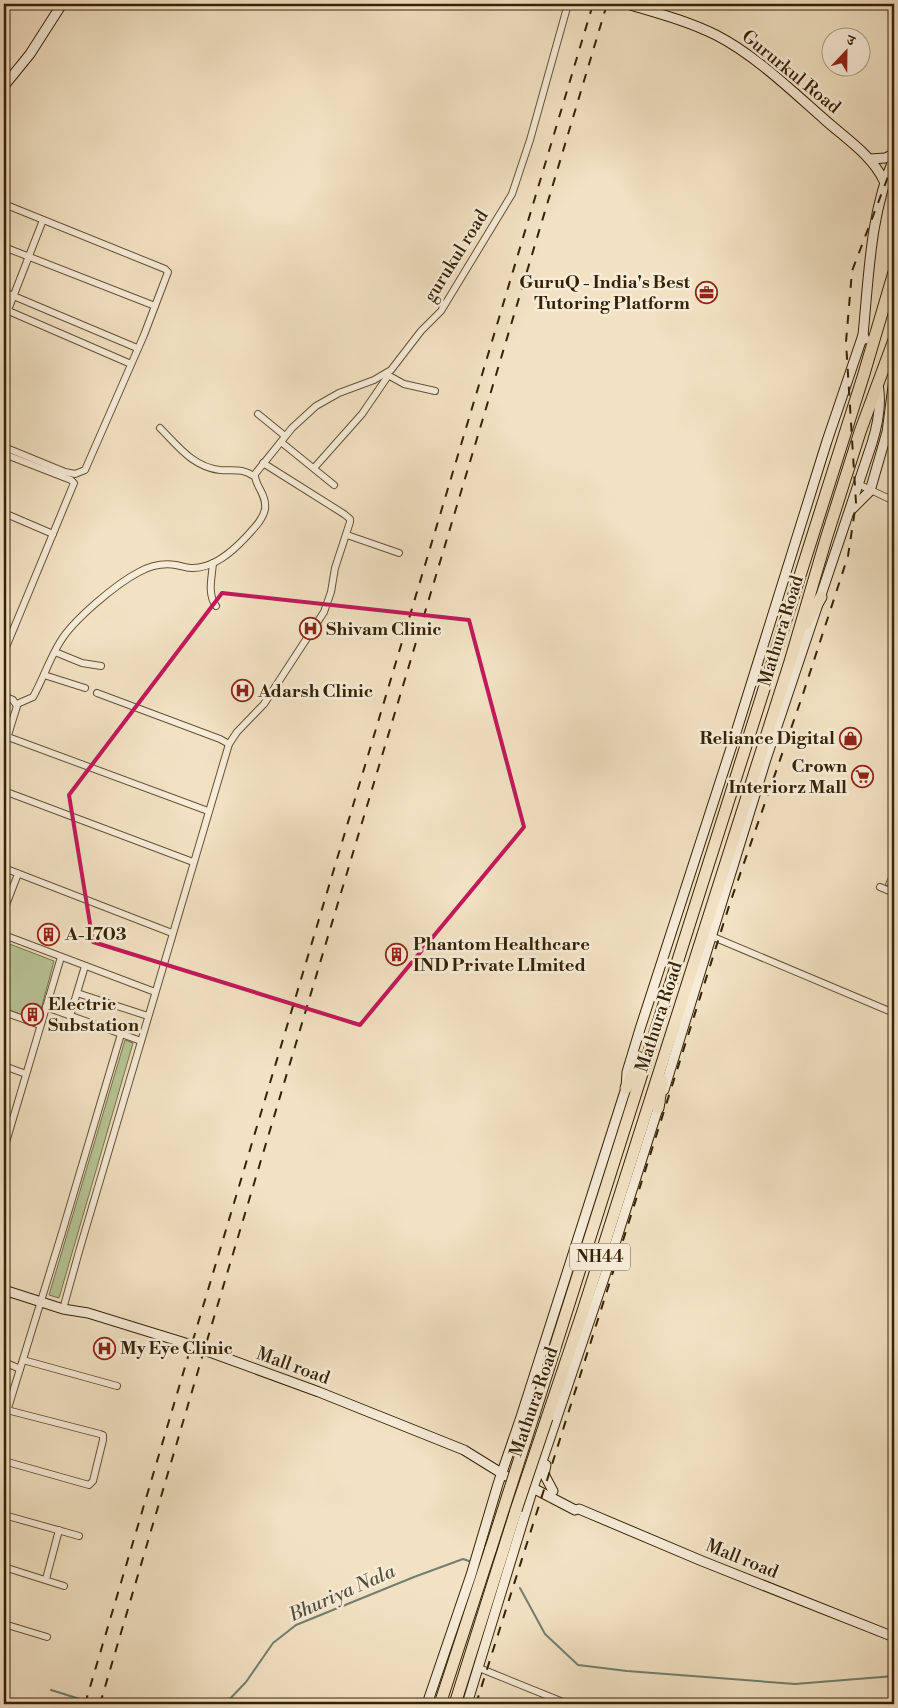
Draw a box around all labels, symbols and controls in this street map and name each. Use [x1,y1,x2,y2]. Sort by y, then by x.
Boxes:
street label: Gururkul Road [737,25,846,119]
north arrow [820,28,870,78]
text: उ [843,31,858,51]
street label: gurukul road [419,205,494,306]
place label: GuruQ - India's Best Tutoring Platform [519,271,691,315]
office icon: GuruQ - India's Best Tutoring Platform [694,280,718,304]
street label: Mathura Road [753,572,809,689]
hospital icon: Shivam Clinic [298,617,322,641]
place label: Shivam Clinic [326,618,442,641]
hospital icon: Adarsh Clinic [230,679,254,703]
place label: Adarsh Clinic [257,680,373,703]
shop icon: Reliance Digital [839,726,863,750]
place label: Reliance Digital [699,727,835,750]
place label: Crown Interiorz Mall [728,755,847,799]
supermarket icon: Crown Interiorz Mall [851,764,875,788]
building icon: A-1703 [37,922,61,946]
place label: A-1703 [64,923,127,946]
place label: Phantom Healthcare IND Private LImited [413,933,590,977]
building icon: Phantom Healthcare IND Private LImited [385,942,409,966]
street label: Mathura Road [630,958,688,1075]
place label: Electric Substation [48,993,139,1037]
building icon: Electric Substation [20,1002,44,1026]
road number: NH44 [570,1244,630,1270]
hospital icon: My Eye Clinic [92,1336,116,1360]
place label: My Eye Clinic [120,1337,233,1360]
street label: Mall road [253,1342,334,1390]
street label: Mathura Road [504,1343,564,1460]
street label: Mall road [702,1534,782,1584]
water label: Bhuriya Nala [284,1559,399,1627]

